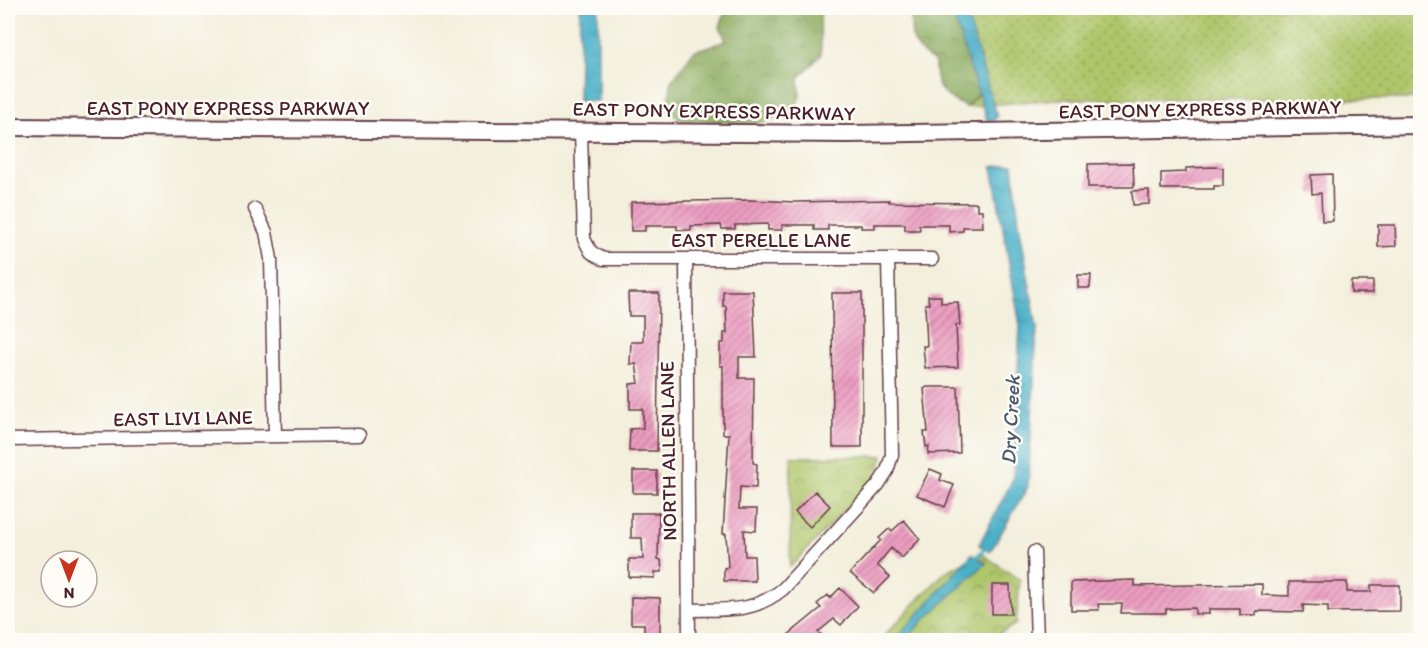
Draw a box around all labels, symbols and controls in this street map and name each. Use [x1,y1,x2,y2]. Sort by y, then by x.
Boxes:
street label: EAST PONY EXPRESS PARKWAY [1058,95,1342,123]
street label: EAST PONY EXPRESS PARKWAY [87,96,370,120]
street label: EAST PONY EXPRESS PARKWAY [572,97,856,125]
street label: EAST PERELLE LANE [671,228,851,252]
street label: NORTH ALLEN LANE [654,361,682,541]
water label: Dry Creek [995,374,1025,465]
street label: EAST LIVI LANE [113,405,253,431]
north arrow [39,549,99,609]
text: N [64,584,74,603]

